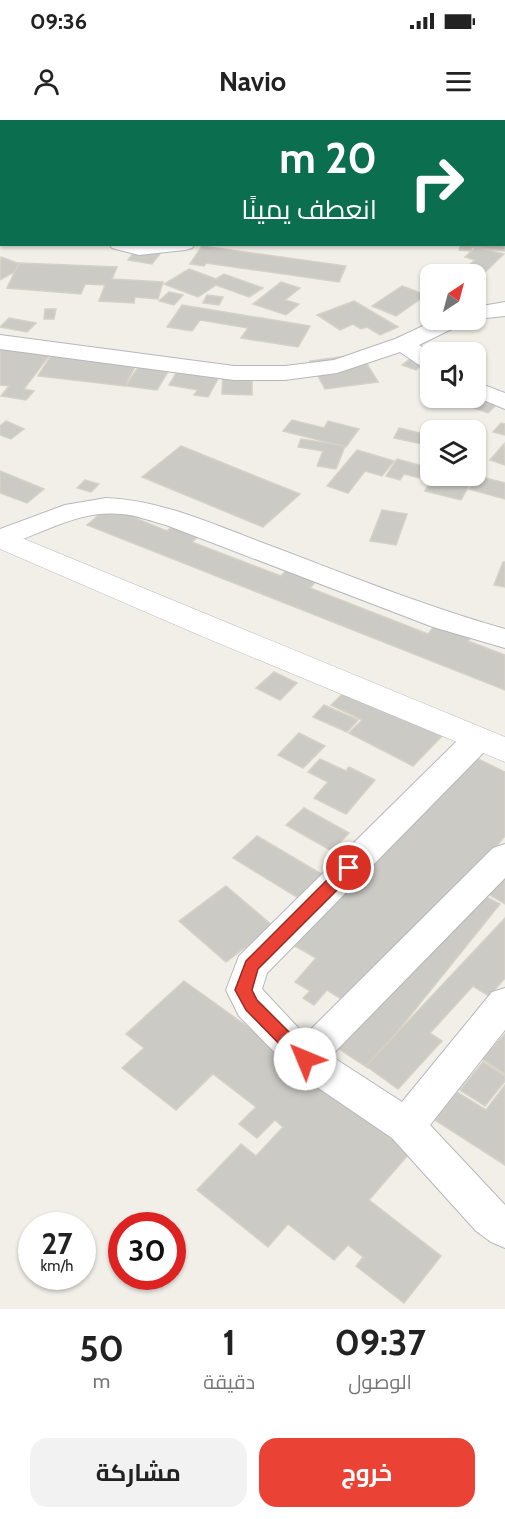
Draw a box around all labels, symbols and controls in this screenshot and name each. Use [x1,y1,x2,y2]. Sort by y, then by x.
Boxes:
text: 09:36 [30,8,87,35]
icon: person [30,65,63,98]
text: Navio [219,65,286,98]
icon: menu [442,65,475,98]
text: 20 m [279,132,377,184]
icon: right [398,144,476,222]
text: انعطف يمينًا [241,193,377,226]
north arrow [420,264,486,330]
map controls [420,264,486,486]
button: sound [420,342,486,408]
button: layers [420,420,486,486]
pin [323,842,374,893]
icon: arrive [332,851,365,884]
position arrow [273,1027,337,1091]
speed limit sign: 30 [108,1212,186,1290]
text: 27 [41,1225,73,1262]
text: km/h [41,1257,73,1275]
text: 1 [223,1320,236,1364]
text: 09:37 [334,1320,426,1364]
text: 50 [79,1326,124,1370]
text: m [93,1369,110,1393]
text: دقيقة [203,1370,255,1394]
text: الوصول [348,1370,412,1394]
button: مشاركة [30,1438,247,1507]
button: خروج [259,1438,475,1507]

